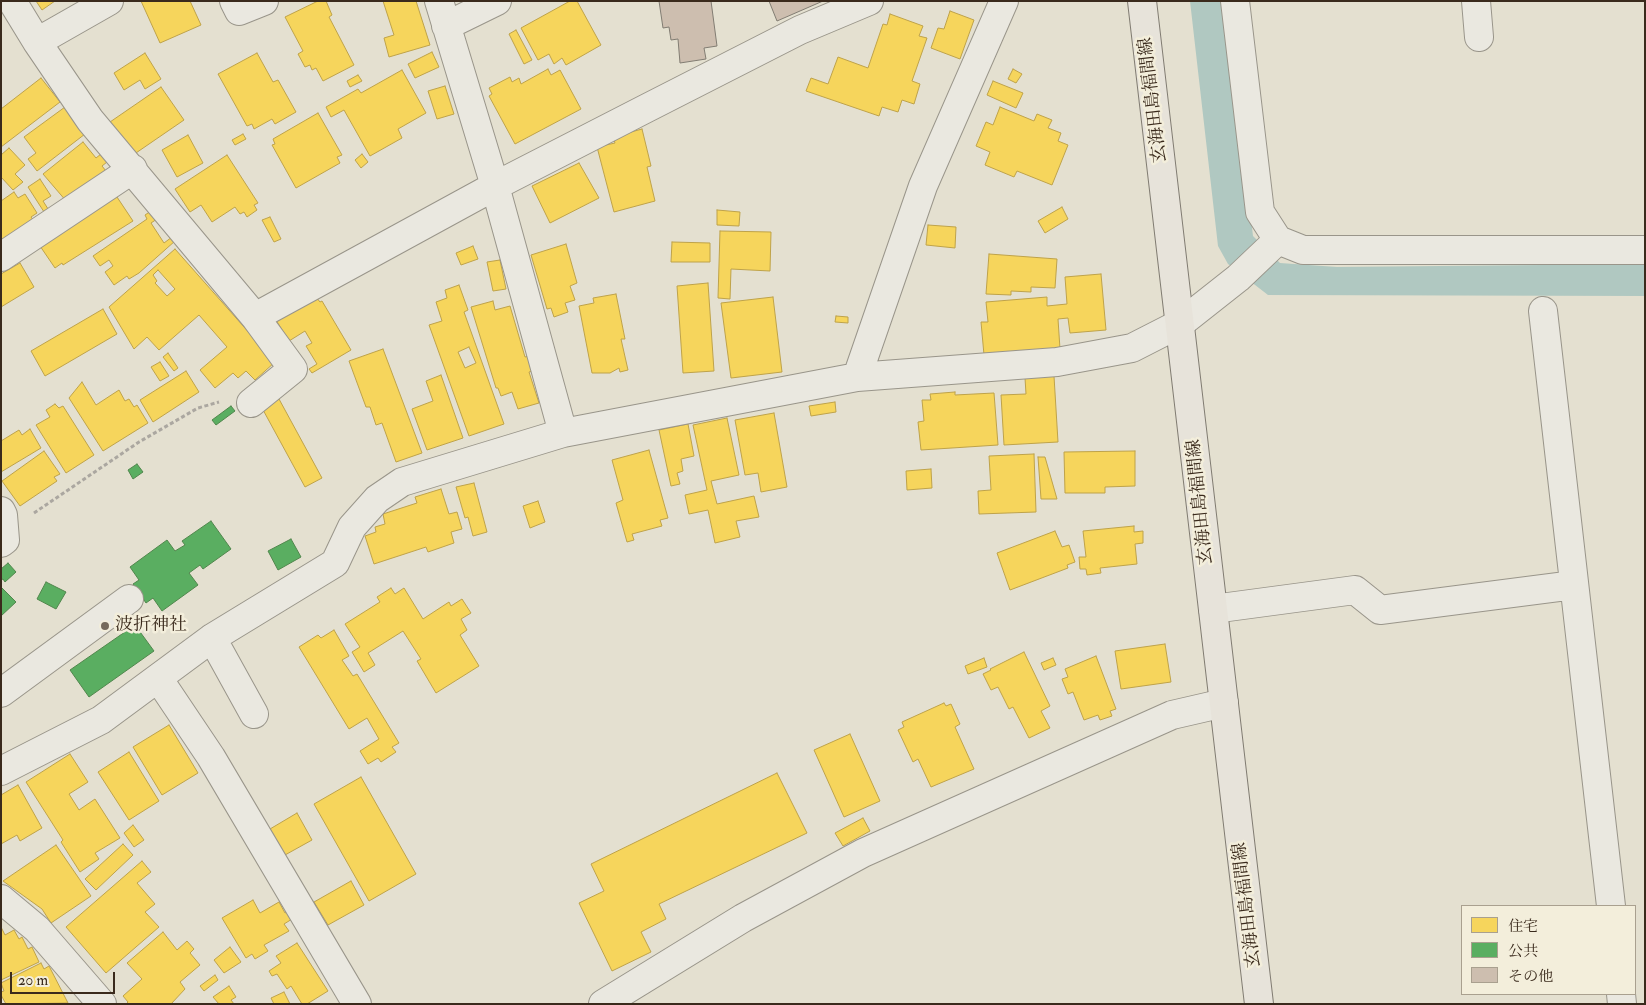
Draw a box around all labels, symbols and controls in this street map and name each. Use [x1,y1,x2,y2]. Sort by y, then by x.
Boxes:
street label: 玄海田島福間線 [1136,36,1172,164]
street label: 玄海田島福間線 [1184,438,1218,566]
place label: 波折神社 [115,615,187,637]
marker: 波折神社 [99,620,111,632]
street label: 玄海田島福間線 [1230,841,1266,969]
legend [1461,905,1636,995]
text: 住宅 [1508,917,1538,936]
text: 公共 [1508,942,1538,961]
scale bar [12,962,118,994]
text: その他 [1508,967,1553,986]
text: 20 m [18,971,48,990]

